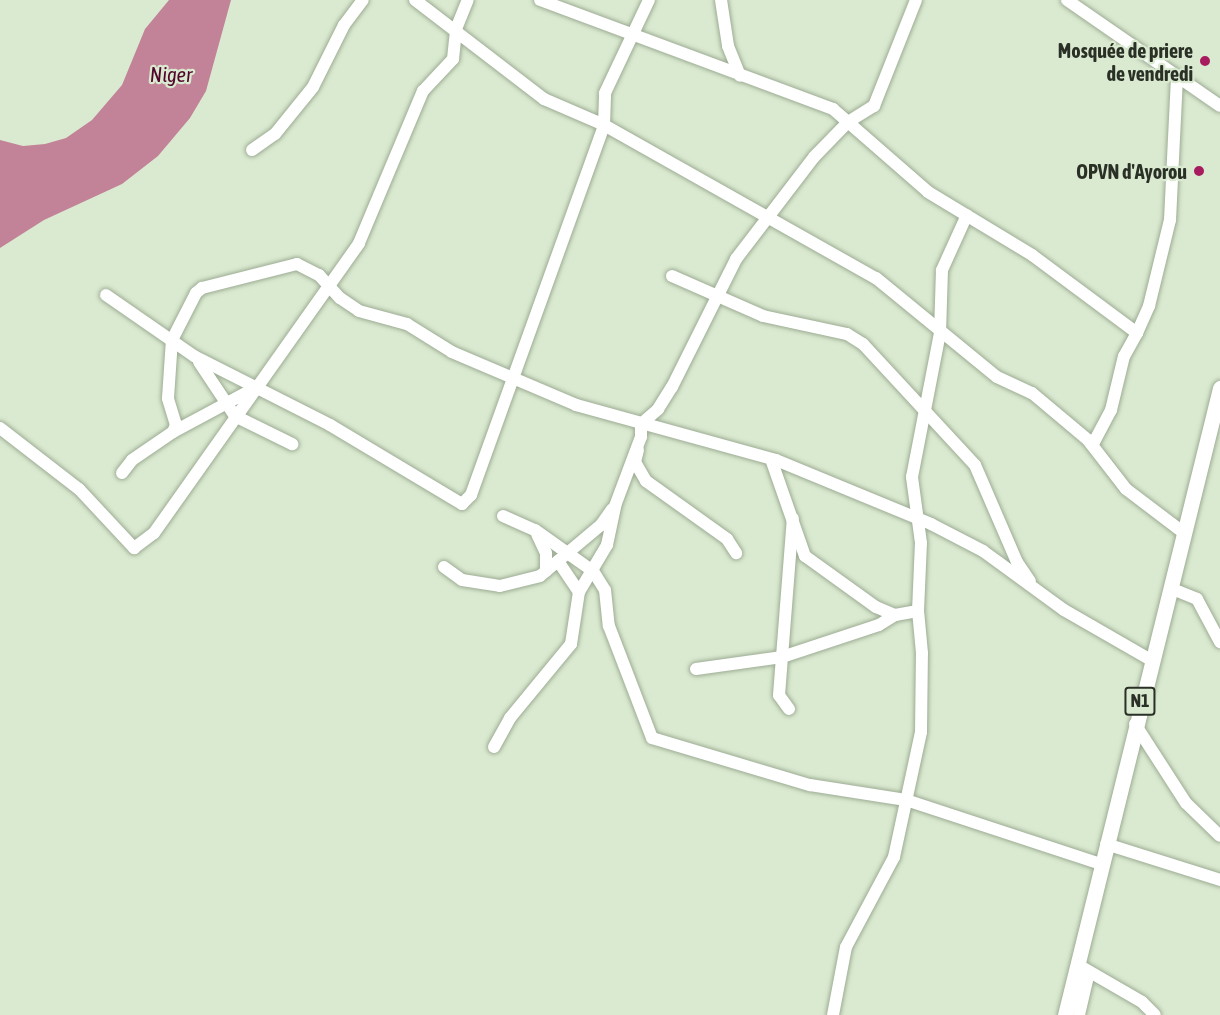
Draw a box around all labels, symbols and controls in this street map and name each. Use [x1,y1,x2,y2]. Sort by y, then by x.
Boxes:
place label: Mosquée de priere de vendredi [1058,38,1193,85]
marker: Mosquée de priere de vendredi [1198,54,1212,68]
water label: Niger [150,61,192,87]
place label: OPVN d'Ayorou [1076,159,1187,183]
marker: OPVN d'Ayorou [1192,164,1206,178]
road number: N1 [1124,686,1156,716]

